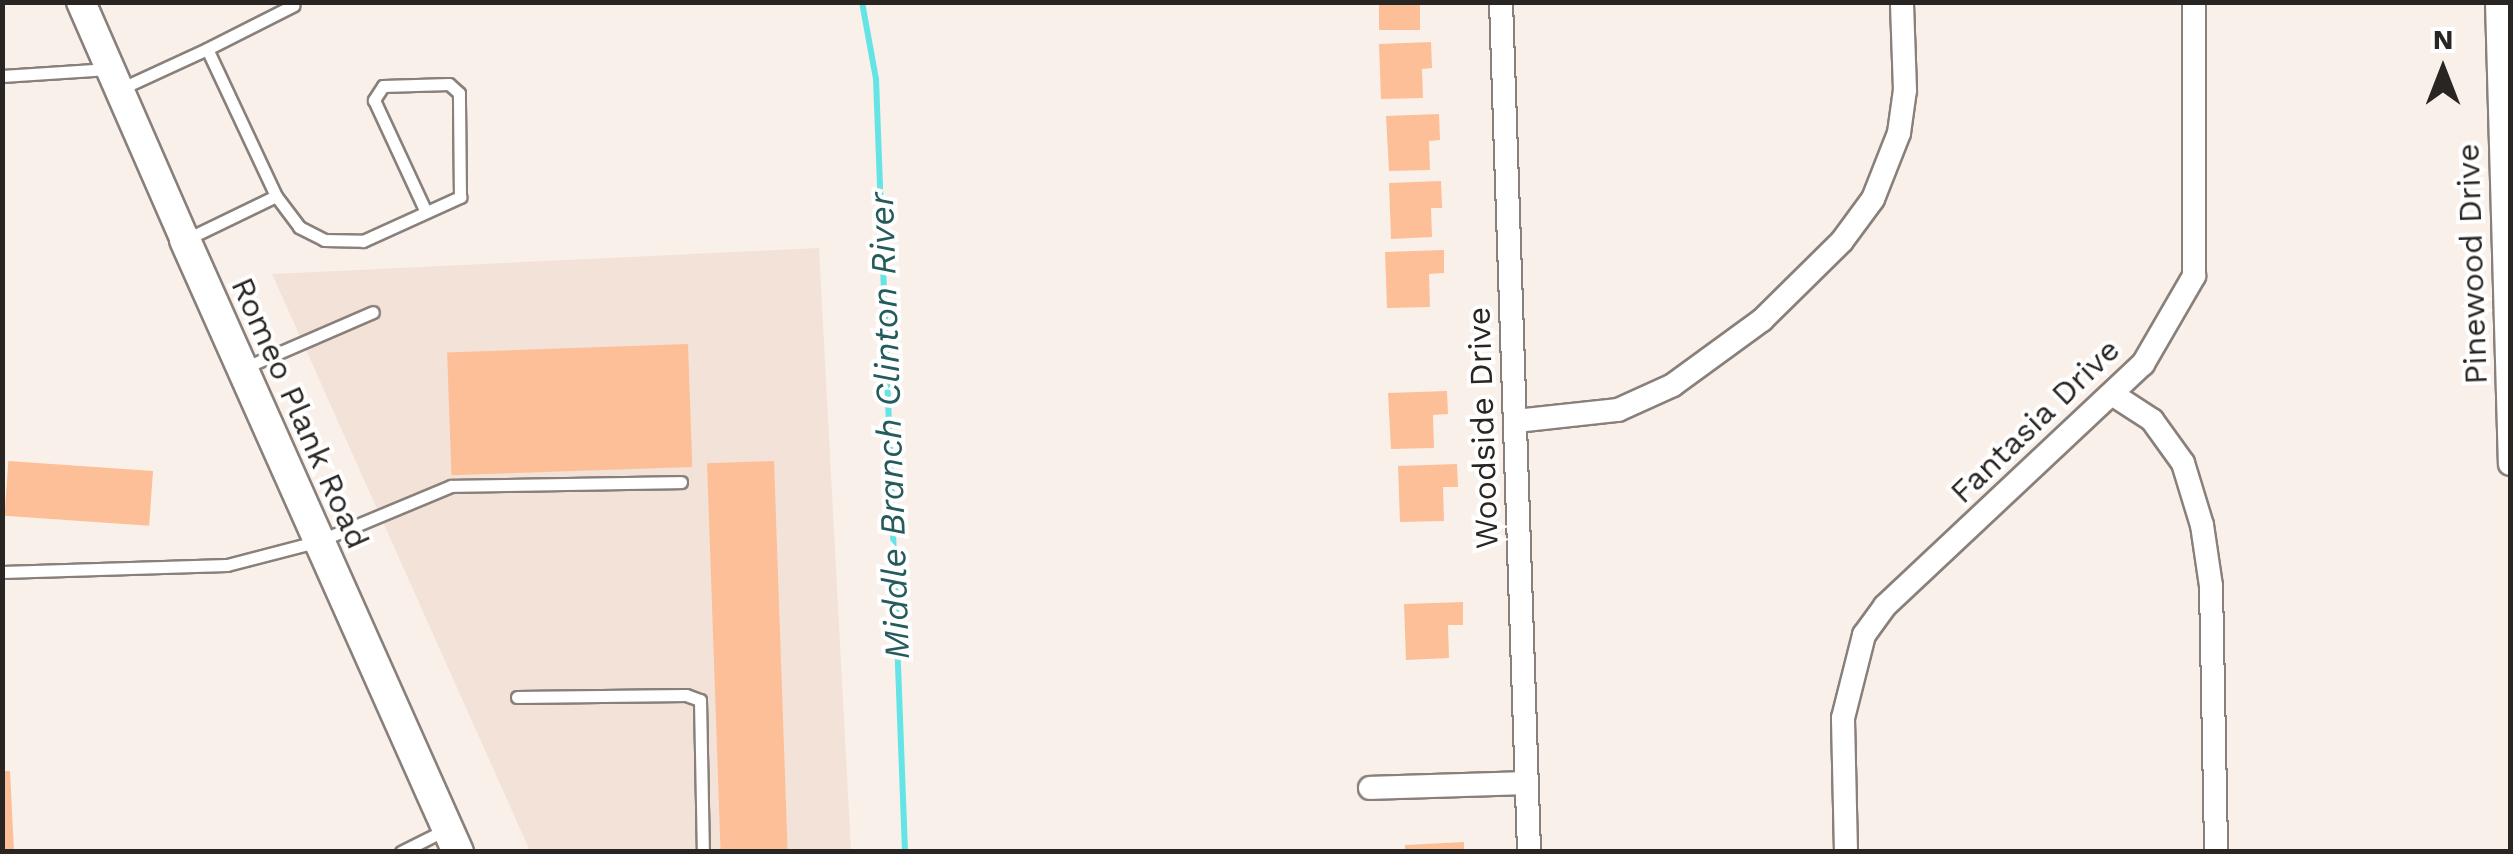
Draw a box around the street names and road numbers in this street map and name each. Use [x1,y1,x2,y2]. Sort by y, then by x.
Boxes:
street label: Pinewood Drive [2449,143,2495,385]
street label: Romeo Plank Road [223,271,377,555]
street label: Woodside Drive [1460,306,1506,550]
street label: Fantasia Drive [1942,330,2128,512]

